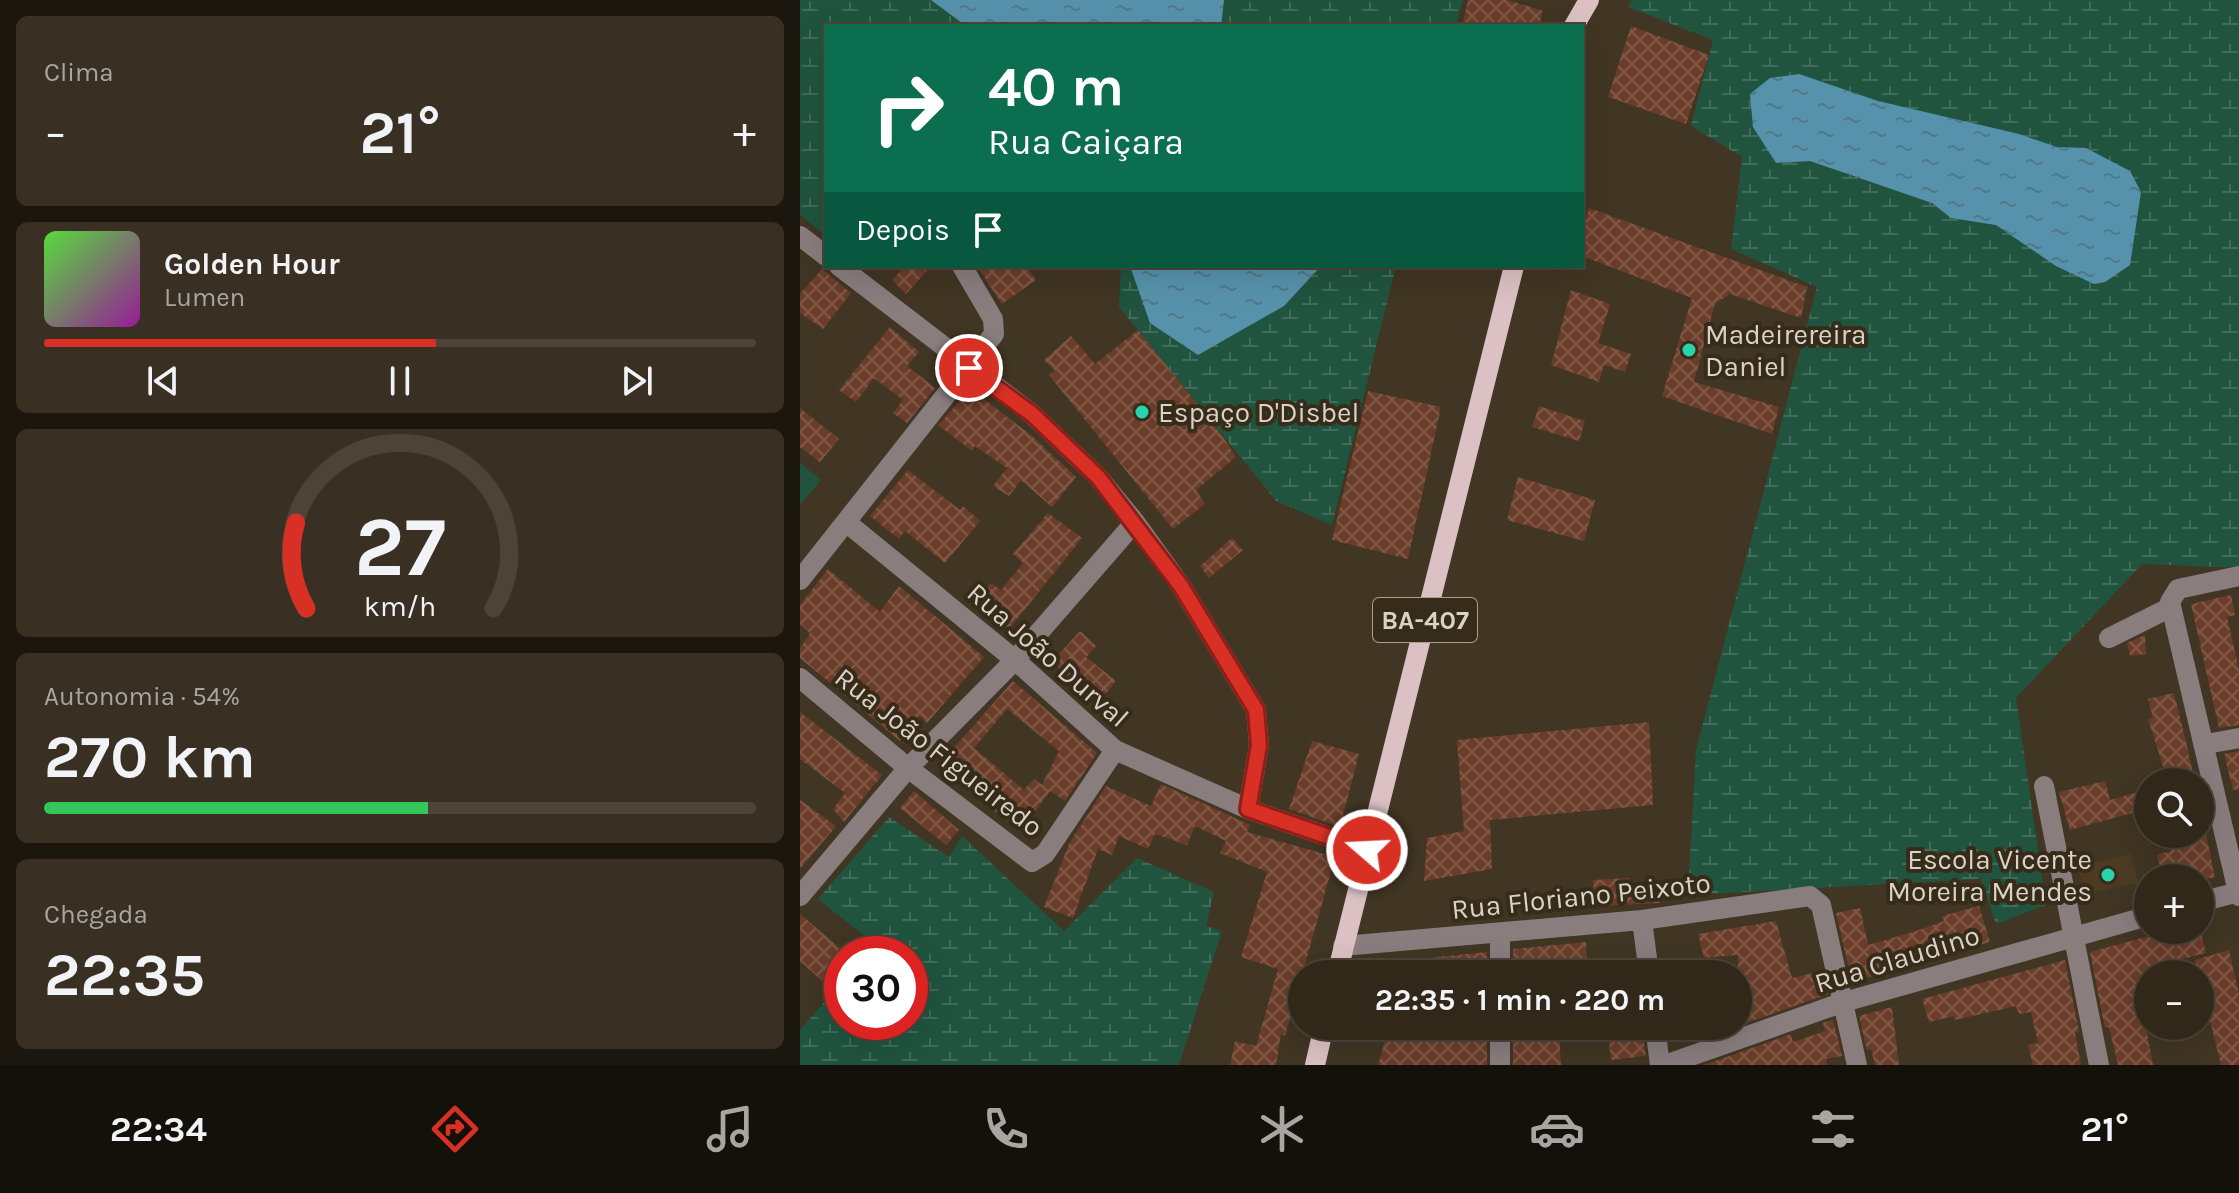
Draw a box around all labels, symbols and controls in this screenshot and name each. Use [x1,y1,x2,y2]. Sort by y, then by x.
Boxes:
text: 40 m [988,54,1124,119]
icon: right [856,56,960,160]
text: Clima [44,57,114,88]
text: 21° [360,98,441,168]
text: − [44,107,67,158]
text: + [733,107,756,158]
text: Rua Caiçara [988,121,1184,163]
icon: arrive [966,208,1010,252]
text: Depois [856,212,950,248]
text: Golden Hour [164,246,340,282]
text: Lumen [164,282,245,313]
place label: Madeirereira Daniel [1705,318,1866,383]
pin [935,334,1003,402]
marker: Madeirereira Daniel [1680,341,1698,359]
icon: arrive [947,346,991,390]
icon: previous [141,359,185,403]
icon: pause [378,359,422,403]
icon: next [615,359,659,403]
place label: Espaço D'Disbel [1158,396,1359,429]
marker: Espaço D'Disbel [1133,403,1151,421]
text: 27 [354,498,446,595]
street label: Rua João Durval [961,576,1135,734]
text: km/h [364,590,436,623]
road number: BA-407 [1373,598,1477,642]
street label: Rua João Figueiredo [828,660,1050,844]
text: Autonomia · 54% [44,681,240,712]
text: 270 km [44,722,256,792]
map controls [2134,768,2214,1040]
button: search [2134,768,2214,848]
position arrow [1325,808,1409,892]
place label: Escola Vicente Moreira Mendes [1887,843,2092,908]
button: + [2134,864,2214,944]
street label: Rua Floriano Peixoto [1450,866,1712,926]
marker: Escola Vicente Moreira Mendes [2099,866,2117,884]
text: Chegada [44,899,148,930]
street label: Rua Claudino [1811,918,1983,1000]
speed limit sign: 30 [824,936,928,1040]
text: 22:35 [44,940,205,1010]
button: − [2134,960,2214,1040]
text: 22:35 · 1 min · 220 m [1375,982,1665,1018]
icon: directions [427,1101,483,1157]
icon: music [702,1101,758,1157]
icon: phone [978,1101,1034,1157]
icon: climate [1254,1101,1310,1157]
icon: car [1529,1101,1585,1157]
icon: filters [1805,1101,1861,1157]
text: 22:34 [110,1108,207,1150]
text: 21° [2081,1108,2129,1150]

